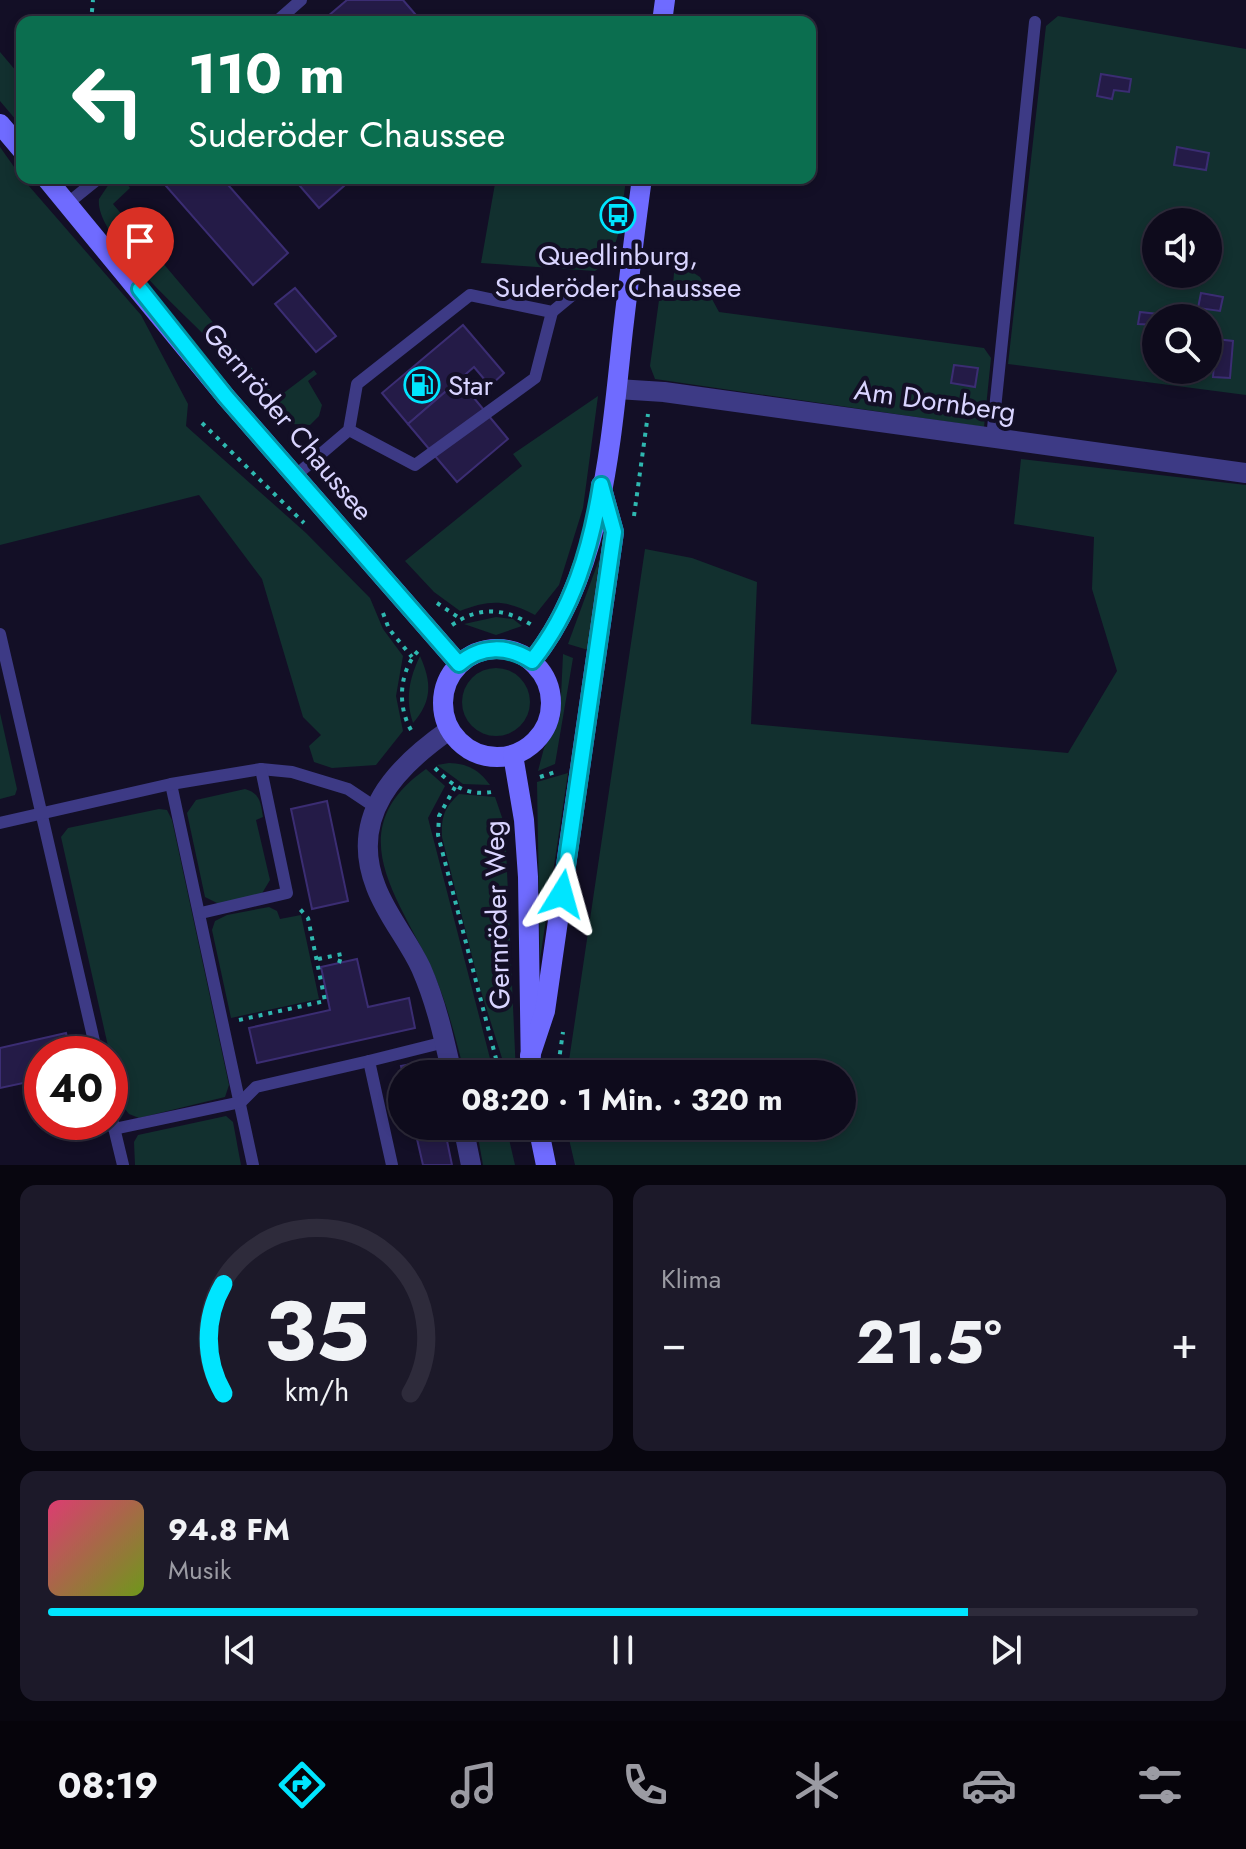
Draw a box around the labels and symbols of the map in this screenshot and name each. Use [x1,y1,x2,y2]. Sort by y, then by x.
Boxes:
bus stop icon: Quedlinburg, Suderöder Chaussee [599,196,637,234]
pin [106,207,174,289]
place label: Quedlinburg, Suderöder Chaussee [495,235,741,308]
street label: Gernröder Chaussee [193,314,383,530]
place label: Star [448,365,494,406]
fuel station icon: Star [403,366,441,404]
street label: Am Dornberg [851,369,1019,433]
street label: Gernröder Weg [473,820,521,1010]
position arrow [520,852,604,936]
speed limit sign: 40 [24,1036,128,1140]

